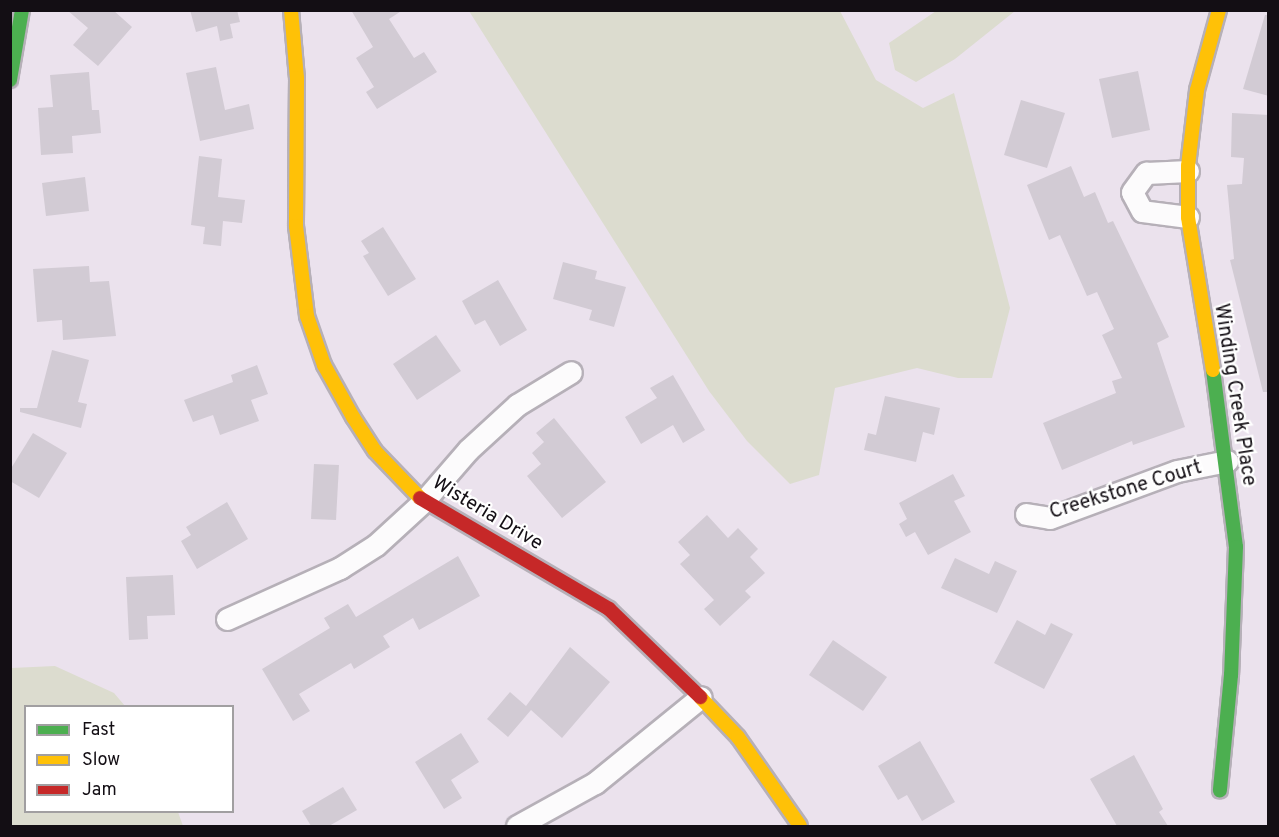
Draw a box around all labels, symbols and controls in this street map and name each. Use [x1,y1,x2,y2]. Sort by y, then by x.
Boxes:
street label: Winding Creek Place [1208,302,1260,488]
street label: Creekstone Court [1047,456,1205,526]
street label: Wisteria Drive [427,472,547,556]
legend [24,705,234,813]
text: Fast [82,719,115,742]
text: Slow [82,749,120,772]
text: Jam [82,779,117,802]

